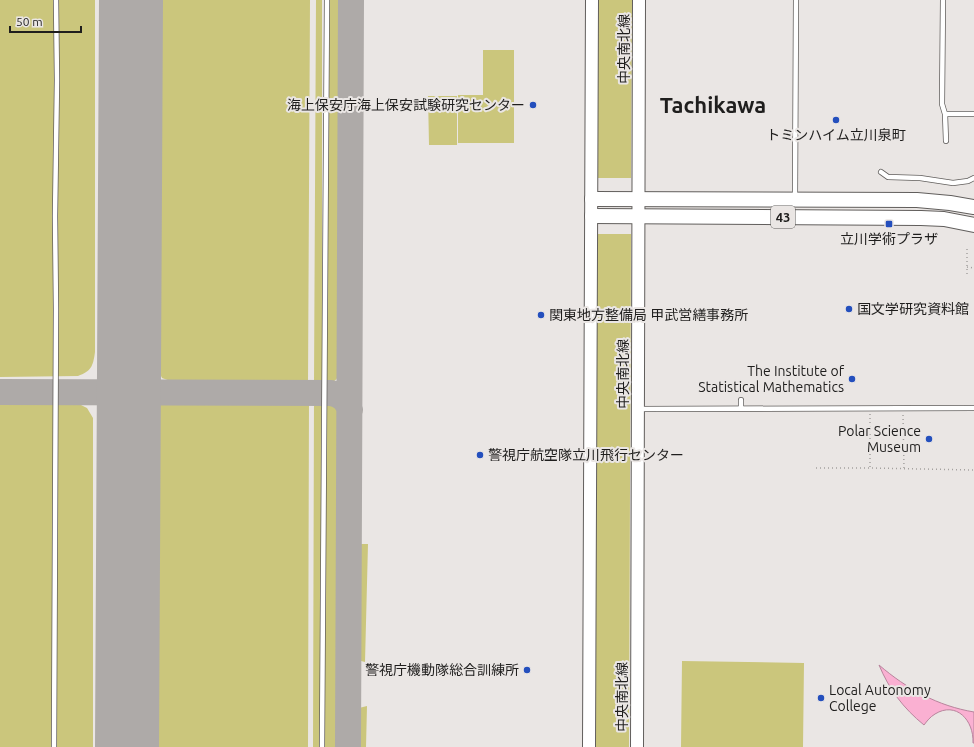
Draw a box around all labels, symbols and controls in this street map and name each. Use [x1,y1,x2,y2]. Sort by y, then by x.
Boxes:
scale bar [10,8,81,34]
street label: 中央南北線 [616,14,632,84]
text: 50 m [16,15,43,28]
district label: Tachikawa [660,92,766,117]
place label: 海上保安庁海上保安試験研究センター [287,97,525,113]
marker: 海上保安庁海上保安試験研究センター [528,100,538,110]
marker: トミンハイム立川泉町 [831,115,841,125]
place label: トミンハイム立川泉町 [766,127,906,143]
road number: 43 [771,206,795,228]
marker: 立川学術プラザ [884,219,894,229]
place label: 立川学術プラザ [840,231,938,247]
place label: 国文学研究資料館 [857,301,969,317]
marker: 国文学研究資料館 [844,304,854,314]
place label: 関東地方整備局 甲武営繕事務所 [549,307,748,323]
marker: 関東地方整備局 甲武営繕事務所 [536,310,546,320]
street label: 中央南北線 [615,339,631,409]
place label: The Institute of Statistical Mathematics [698,363,845,395]
marker: The Institute of Statistical Mathematics [847,374,857,384]
place label: Polar Science Museum [838,423,921,455]
marker: Polar Science Museum [924,434,934,444]
place label: 警視庁航空隊立川飛行センター [488,447,684,463]
marker: 警視庁航空隊立川飛行センター [475,450,485,460]
place label: 警視庁機動隊総合訓練所 [365,662,519,678]
street label: 中央南北線 [614,662,630,732]
marker: 警視庁機動隊総合訓練所 [522,665,532,675]
place label: Local Autonomy College [829,682,931,714]
marker: Local Autonomy College [816,693,826,703]

